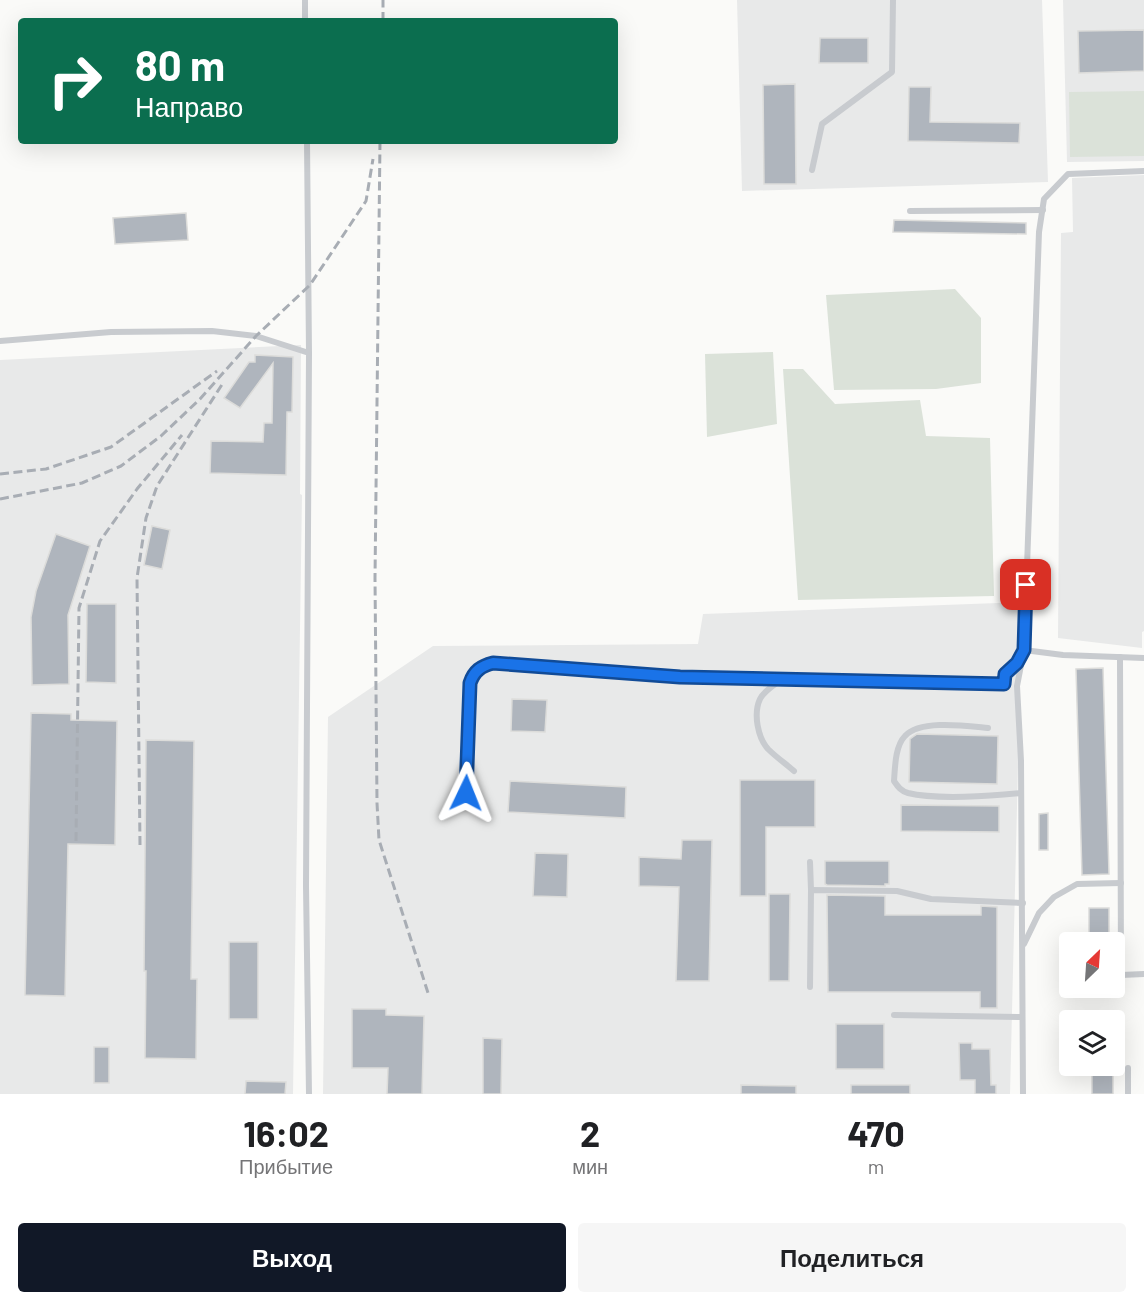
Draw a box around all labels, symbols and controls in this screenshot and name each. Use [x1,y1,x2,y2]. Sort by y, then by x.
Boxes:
text: 80 m [135,39,225,89]
icon: right [36,42,114,120]
text: Направо [135,90,243,122]
pin [1000,559,1051,610]
icon: arrive [1009,568,1042,601]
position arrow [434,761,498,825]
north arrow [1059,932,1125,998]
map controls [1059,932,1125,1076]
button: layers [1059,1010,1125,1076]
text: 16:02 [243,1111,329,1154]
text: 2 [580,1111,600,1154]
text: 470 [847,1111,905,1154]
text: Прибытие [239,1154,333,1178]
text: мин [572,1154,608,1178]
text: m [868,1154,884,1178]
button: Выход [18,1223,566,1292]
button: Поделиться [578,1223,1126,1292]

